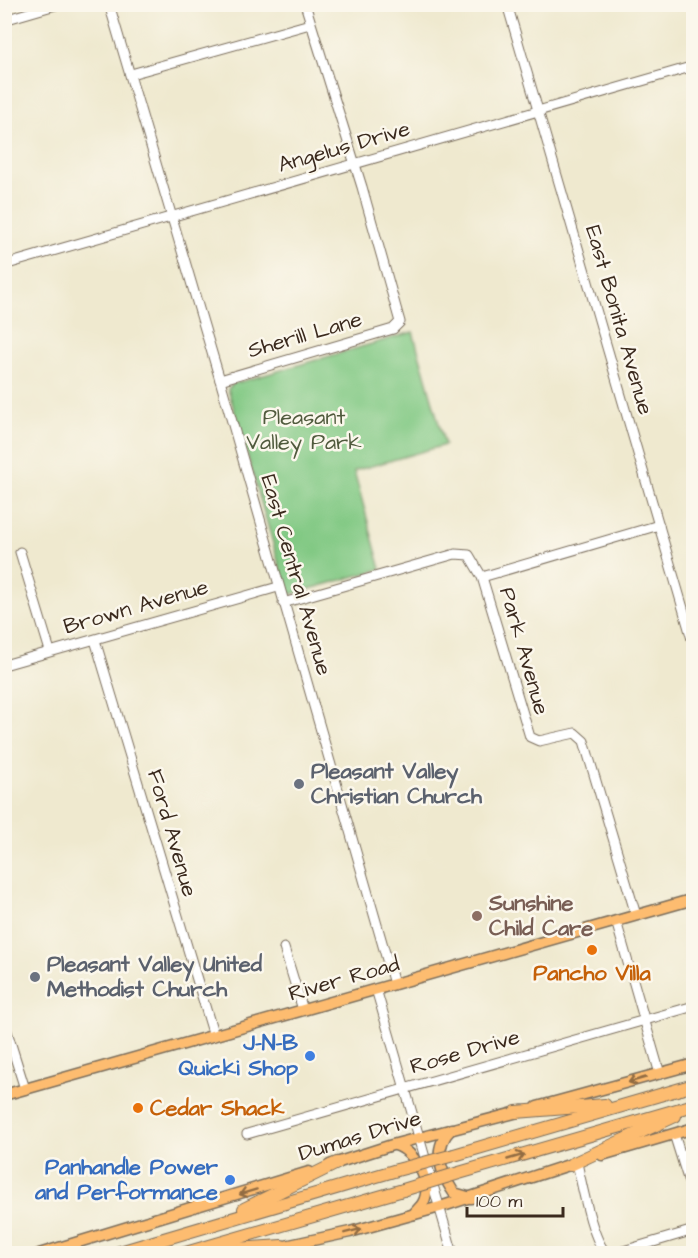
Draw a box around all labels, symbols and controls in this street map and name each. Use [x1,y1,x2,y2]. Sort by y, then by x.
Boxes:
street label: Angelus Drive [274,113,414,182]
street label: East Bonita Avenue [577,222,661,418]
street label: Sherill Lane [244,304,366,366]
park label: Pleasant Valley Park [246,402,362,459]
street label: East Central Avenue [253,471,340,679]
street label: Brown Avenue [60,572,212,642]
street label: Park Avenue [491,584,557,718]
place label: Pleasant Valley Christian Church [311,756,483,812]
street label: Ford Avenue [139,766,205,900]
marker: Pleasant Valley Christian Church [292,777,306,791]
place label: Sunshine Child Care [488,888,593,944]
marker: Sunshine Child Care [470,909,484,923]
marker: Pancho Villa [585,943,599,957]
street label: River Road [285,948,403,1010]
place label: Pleasant Valley United Methodist Church [47,949,263,1005]
place label: Pancho Villa [533,958,652,989]
marker: Pleasant Valley United Methodist Church [28,970,42,984]
street label: Rose Drive [406,1022,524,1082]
place label: J-N-B Quicki Shop [179,1028,299,1084]
marker: J-N-B Quicki Shop [303,1049,317,1063]
one-way arrow [628,1075,647,1086]
place label: Cedar Shack [150,1093,285,1124]
marker: Cedar Shack [131,1101,145,1115]
street label: Dumas Drive [295,1103,425,1169]
one-way arrow [506,1151,525,1162]
place label: Panhandle Power and Performance [34,1152,219,1208]
marker: Panhandle Power and Performance [223,1173,237,1187]
scale bar [467,1180,563,1218]
one-way arrow [239,1187,258,1198]
text: 100 m [476,1189,522,1214]
one-way arrow [343,1224,362,1236]

